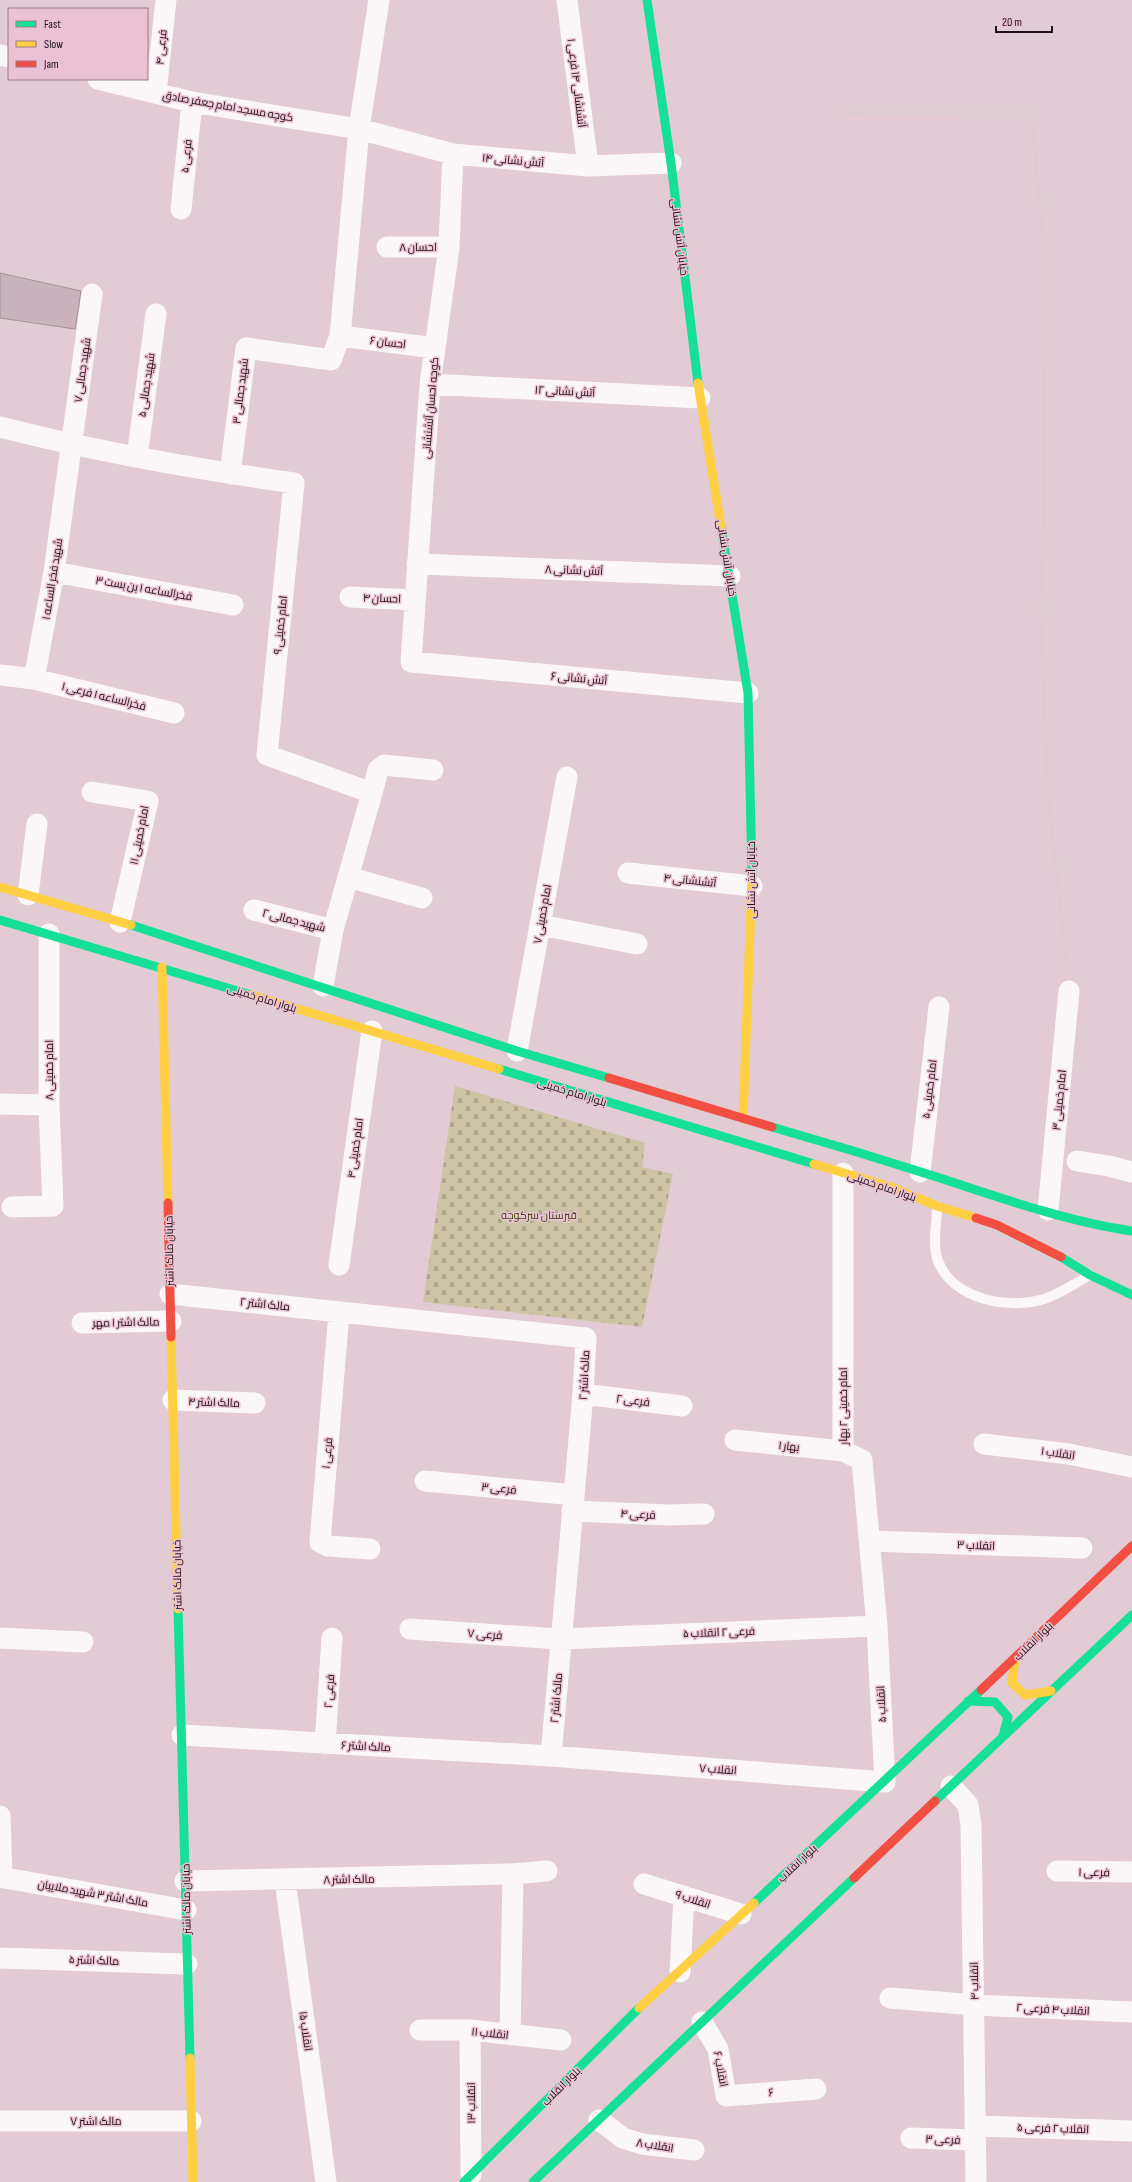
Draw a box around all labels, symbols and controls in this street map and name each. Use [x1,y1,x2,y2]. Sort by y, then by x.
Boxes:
legend [8,8,148,80]
scale bar [996,8,1052,34]
text: 20 m [1002,15,1022,30]
text: Fast [44,17,61,32]
street label: فرعی ۴ [153,29,170,65]
text: Slow [44,37,63,52]
street label: آتشنشانی ۱۴ فرعی ۱ [565,38,588,128]
text: Jam [43,57,59,72]
street label: کوچه مسجد امام جعفر صادق [161,89,294,125]
street label: فرعی ۵ [178,138,195,174]
street label: آتش نشانی ۱۴ [481,151,544,170]
street label: خیابان آتش نشانی [668,198,691,276]
street label: احسان ۸ [399,241,437,254]
street label: احسان ۶ [369,334,407,351]
street label: شهید جمالی ۷ [72,337,93,403]
street label: شهید جمالی ۵ [136,352,157,418]
street label: کوچه احسان آتشنشانی [420,356,441,460]
street label: شهید جمالی ۳ [230,358,251,425]
street label: آتش نشانی ۱۲ [534,383,596,400]
street label: خیابان آتش نشانی [714,519,739,597]
street label: شهید فخر الساعه ۱ [40,537,65,621]
street label: آتش نشانی ۸ [545,563,603,578]
street label: فخرالساعه ۱ بن بست ۳ [95,574,193,603]
street label: احسان ۴ [363,591,401,606]
street label: امام خمینی ۹ [271,595,291,655]
street label: آتش نشانی ۶ [550,670,608,687]
street label: فخرالساعه ۱ فرعی ۱ [60,680,147,713]
street label: امام خمینی ۱۱ [127,804,153,866]
street label: خیابان آتش نشانی [745,841,758,919]
street label: آتشنشانی ۴ [663,871,717,890]
street label: امام خمینی ۷ [531,883,555,945]
street label: شهید جمالی ۲ [261,906,327,935]
street label: بلوار امام خمینی [225,982,298,1016]
street label: امام خمینی ۸ [43,1040,57,1100]
street label: امام خمینی ۵ [919,1059,941,1119]
street label: امام خمینی ۳ [1050,1069,1070,1131]
street label: بلوار امام خمینی [535,1076,608,1110]
street label: امام خمینی ۴ [345,1117,367,1179]
street label: بلوار امام خمینی [845,1169,918,1205]
park label: قبرستان سرکوچه [501,1209,577,1222]
street label: خیابان مالک اشتر [162,1216,177,1287]
street label: مالک اشتر ۲ [239,1295,291,1314]
street label: مالک اشتر ۱ مهر [91,1315,160,1330]
street label: مالک اشتر ۲ [577,1350,592,1400]
street label: امام خمینی ۲ بهار [837,1367,851,1446]
street label: فرعی ۲ [615,1392,650,1409]
street label: مالک اشتر ۴ [188,1395,240,1410]
street label: فرعی ۱ [320,1437,335,1469]
street label: بهار ۱ [778,1439,800,1454]
street label: انقلاب ۱ [1040,1445,1076,1462]
street label: فرعی ۳ [481,1480,517,1497]
street label: فرعی ۴ [620,1507,656,1522]
street label: انقلاب ۳ [957,1538,995,1553]
street label: خیابان مالک اشتر [170,1540,185,1611]
street label: بلوار انقلاب [1011,1620,1056,1663]
street label: فرعی ۲ انقلاب ۵ [683,1625,755,1640]
street label: فرعی ۷ [467,1627,503,1642]
street label: مالک اشتر ۲ [548,1672,565,1724]
street label: فرعی ۲ [322,1674,337,1708]
street label: انقلاب ۵ [874,1685,889,1723]
street label: مالک اشتر ۶ [341,1739,391,1754]
street label: انقلاب ۷ [699,1762,737,1777]
street label: بلوار انقلاب [775,1842,820,1885]
street label: خیابان مالک اشتر [179,1864,194,1935]
street label: فرعی ۱ [1078,1866,1110,1879]
street label: مالک اشتر ۸ [323,1873,375,1886]
street label: مالک اشتر ۳ شهید ملاییان [37,1877,149,1910]
street label: انقلاب ۹ [673,1888,712,1911]
street label: مالک اشتر ۵ [69,1953,119,1968]
street label: انقلاب ۴ [968,1962,981,2000]
street label: انقلاب ۴ فرعی ۲ [1016,2001,1090,2018]
street label: انقلاب ۱۵ [296,2010,315,2052]
street label: انقلاب ۱۱ [471,2025,509,2042]
street label: انقلاب ۶ [711,2050,730,2088]
street label: بلوار انقلاب [539,2064,583,2108]
street label: انقلاب ۱۳ [465,2082,478,2124]
street label: ۶ [768,2086,774,2099]
street label: مالک اشتر ۷ [70,2115,122,2128]
street label: انقلاب ۲ فرعی ۵ [1017,2121,1089,2136]
street label: فرعی ۳ [925,2132,961,2147]
street label: انقلاب ۸ [635,2136,675,2155]

